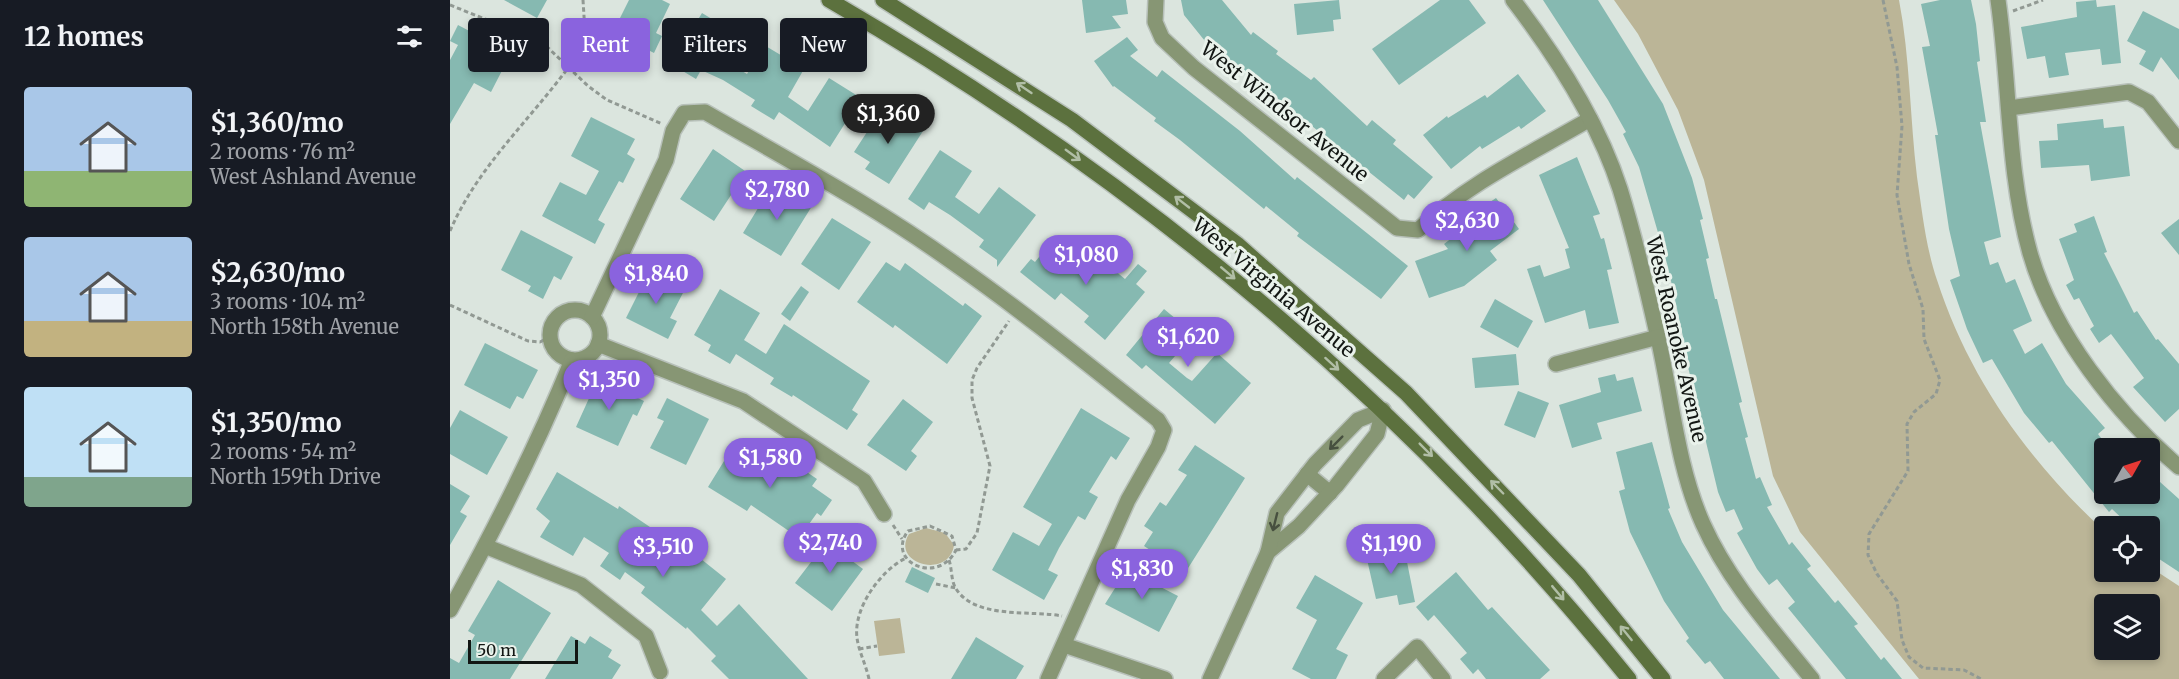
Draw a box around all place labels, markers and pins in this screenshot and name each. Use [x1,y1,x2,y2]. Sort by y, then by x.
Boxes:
pin: $1,360 [839,94,937,145]
pin: $2,780 [728,170,826,221]
pin: $2,630 [1418,201,1516,252]
pin: $1,080 [1037,235,1135,286]
pin: $1,840 [607,254,705,305]
pin: $1,620 [1139,317,1237,368]
pin: $1,350 [560,360,658,411]
pin: $1,580 [721,438,819,489]
pin: $2,740 [781,523,879,574]
pin: $1,190 [1342,524,1440,575]
pin: $3,510 [614,527,712,578]
pin: $1,830 [1093,549,1191,600]

